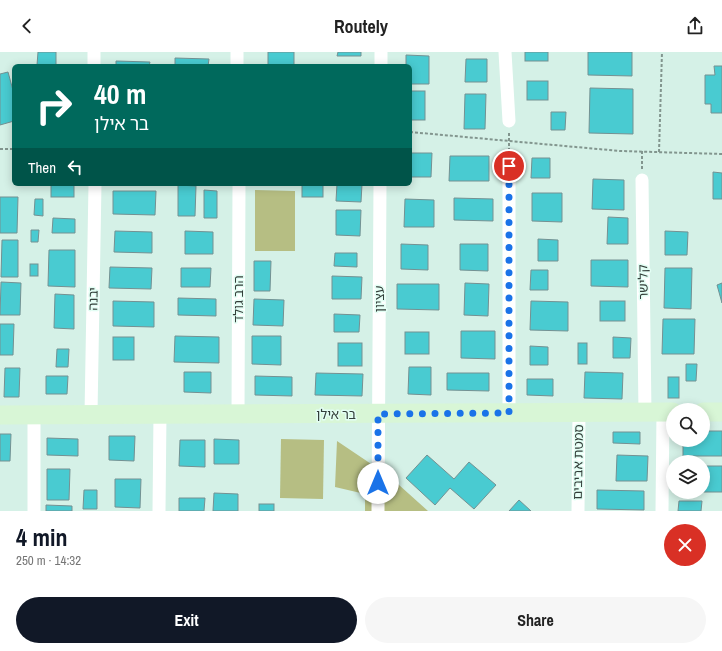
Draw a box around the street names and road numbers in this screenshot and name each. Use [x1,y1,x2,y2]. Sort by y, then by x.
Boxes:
street label: קלישר [634,264,652,300]
street label: הרב גולד [230,275,247,323]
street label: עציון [371,285,388,312]
street label: יבנה [84,287,102,311]
street label: בר אילן [316,406,356,423]
street label: סמטת אביבים [569,424,587,500]

